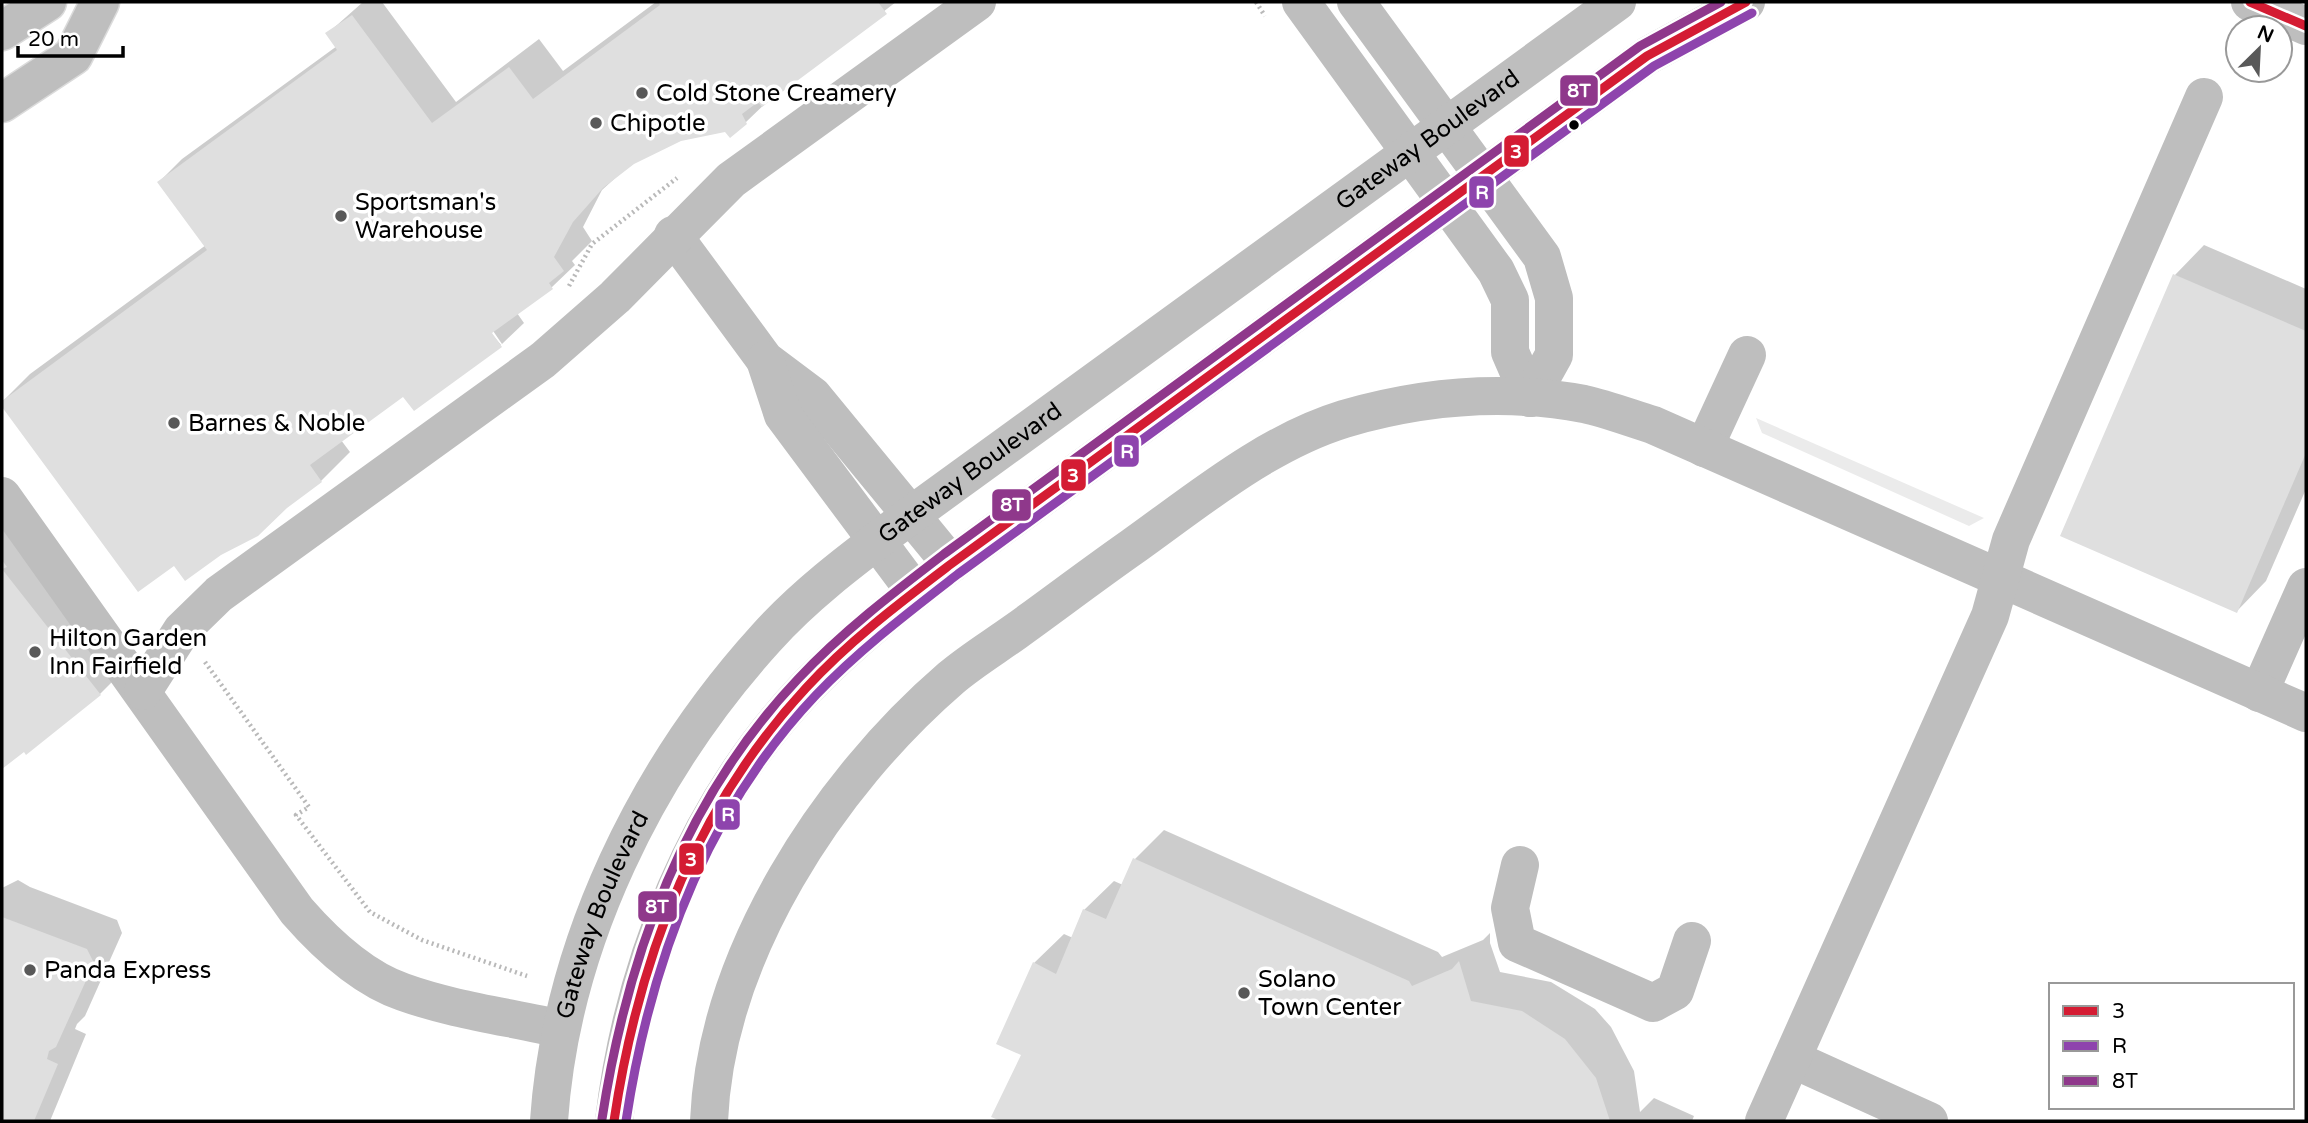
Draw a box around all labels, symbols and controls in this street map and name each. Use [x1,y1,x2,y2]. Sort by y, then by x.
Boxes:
scale bar [18,14,122,58]
north arrow [2224,14,2294,84]
text: N [2254,21,2277,48]
text: 20 m [28,27,79,52]
street label: Gateway Boulevard [1330,63,1525,216]
line badge: 8T [1559,74,1599,107]
place label: Cold Stone Creamery [656,79,897,108]
text: 8T [1567,80,1591,102]
marker: Cold Stone Creamery [634,85,650,101]
place label: Chipotle [610,109,706,138]
marker: Chipotle [588,115,604,131]
unlabelled marker [1567,118,1581,132]
line badge: 3 [1503,134,1530,168]
text: 3 [1510,141,1522,163]
line badge: R [1468,175,1495,209]
text: R [1475,182,1489,204]
place label: Sportsman's Warehouse [355,188,496,245]
marker: Sportsman's Warehouse [333,208,349,224]
street label: Gateway Boulevard [872,396,1067,549]
place label: Barnes & Noble [188,409,365,438]
marker: Barnes & Noble [166,415,182,431]
line badge: R [1113,434,1140,468]
text: R [1120,441,1134,463]
line badge: 3 [1060,458,1087,492]
text: 3 [1067,465,1079,487]
line badge: 8T [991,488,1032,522]
text: 8T [1000,494,1024,516]
place label: Hilton Garden Inn Fairfield [49,624,207,681]
marker: Hilton Garden Inn Fairfield [27,644,43,660]
line badge: R [714,798,741,831]
text: R [721,804,735,826]
street label: Gateway Boulevard [550,806,655,1022]
line badge: 3 [678,842,705,876]
text: 3 [685,849,697,871]
line badge: 8T [637,890,678,923]
text: 8T [645,896,669,918]
place label: Panda Express [44,956,211,985]
marker: Panda Express [22,962,38,978]
place label: Solano Town Center [1258,965,1402,1022]
legend [2049,983,2294,1109]
marker: Solano Town Center [1236,985,1252,1001]
text: 3 [2112,999,2125,1024]
text: R [2112,1034,2127,1059]
text: 8T [2112,1069,2138,1094]

